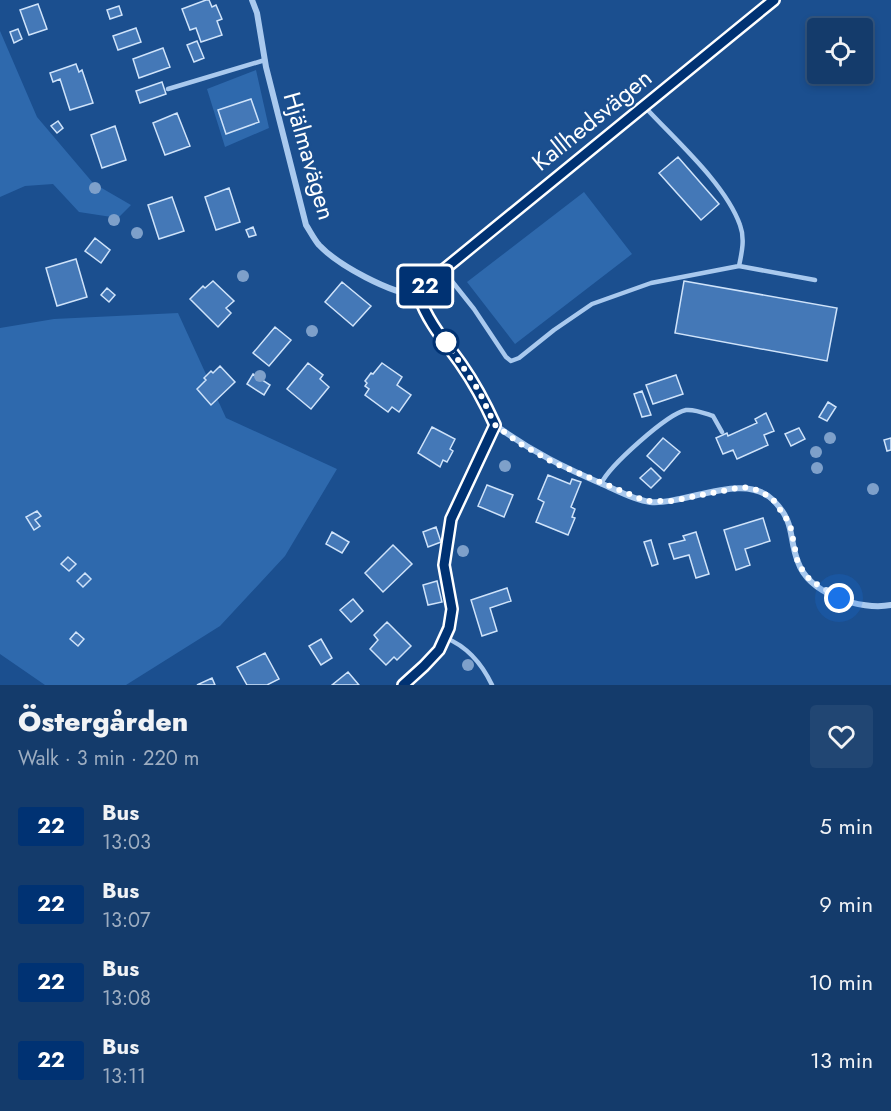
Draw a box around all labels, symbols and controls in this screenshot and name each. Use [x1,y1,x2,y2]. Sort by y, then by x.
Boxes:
map controls [807,18,873,84]
button: locate [807,18,873,84]
street label: Kallhedsvägen [524,60,659,179]
street label: Hjälmavägen [275,88,344,224]
line badge: 22 [398,266,452,306]
text: 22 [411,271,439,301]
unlabelled marker [433,329,459,355]
your location [824,583,854,613]
text: Östergården [18,701,188,742]
button: heart [810,705,873,768]
text: Walk · 3 min · 220 m [18,744,199,773]
text: Bus [102,796,139,828]
text: 5 min [820,810,873,842]
text: 22 [37,811,65,841]
text: 13:03 [102,828,151,857]
text: Bus [102,874,139,906]
text: 9 min [819,888,873,920]
text: 22 [37,889,65,919]
text: 13:07 [102,906,150,935]
text: Bus [102,952,139,984]
text: 10 min [809,966,873,998]
text: 22 [37,967,65,997]
text: 13:08 [102,984,151,1013]
text: Bus [102,1030,139,1062]
text: 13 min [810,1044,873,1076]
text: 22 [37,1045,65,1075]
text: 13:11 [102,1062,146,1091]

